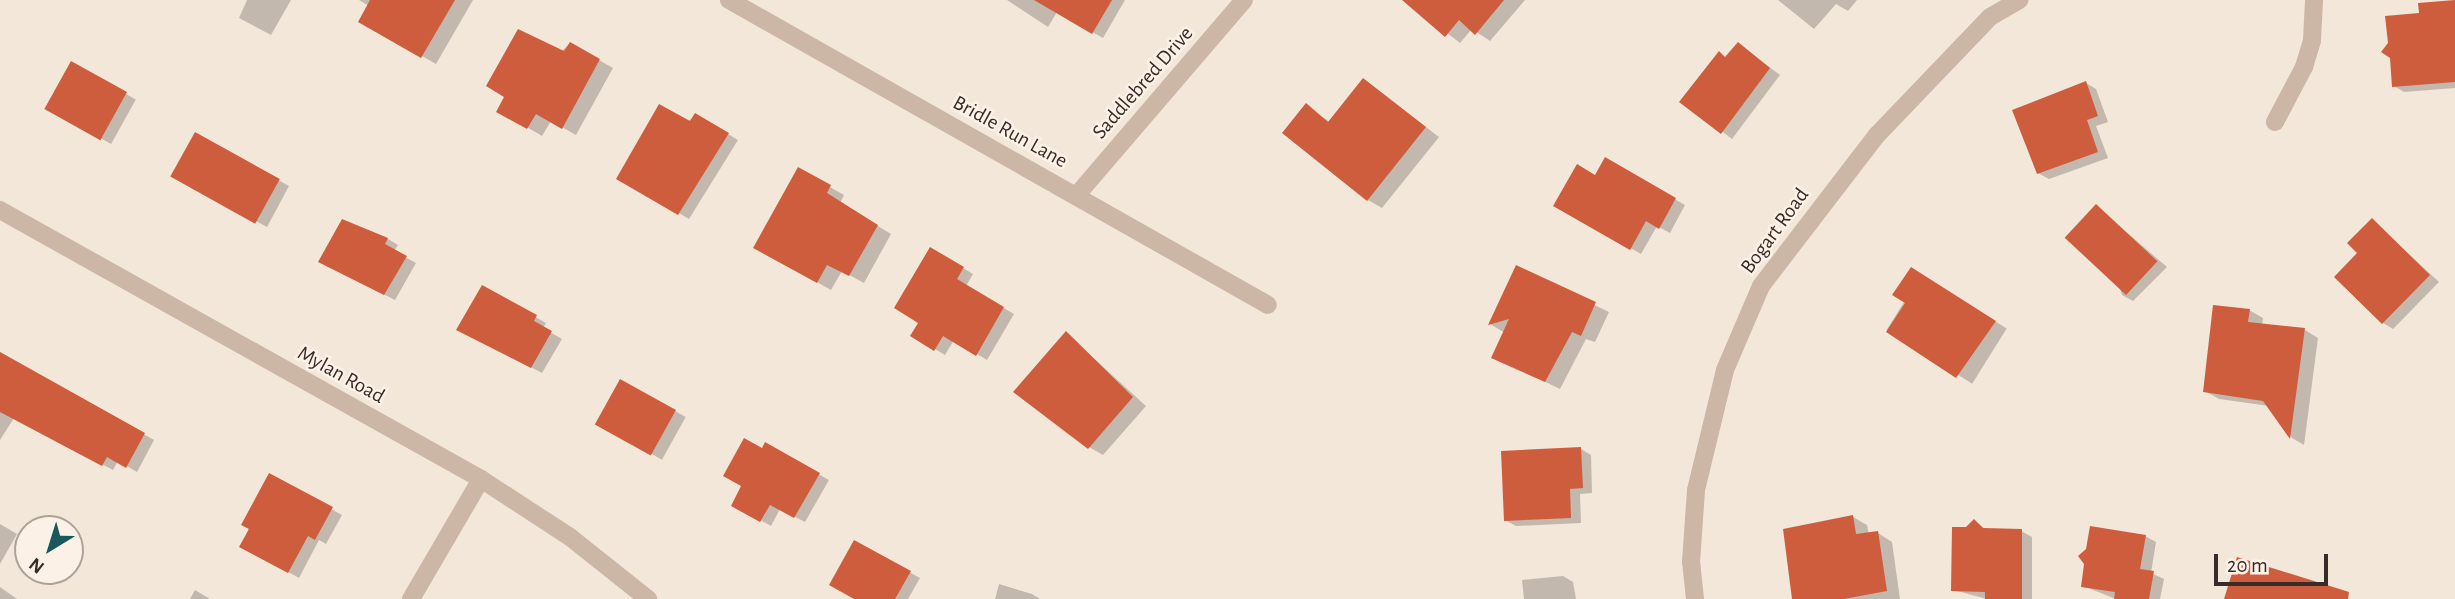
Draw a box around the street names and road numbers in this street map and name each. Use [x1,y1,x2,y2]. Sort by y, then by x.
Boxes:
street label: Saddlebred Drive [1087,22,1199,144]
street label: Bridle Run Lane [948,90,1072,174]
street label: Bogart Road [1736,183,1814,279]
street label: Mylan Road [293,341,389,409]

